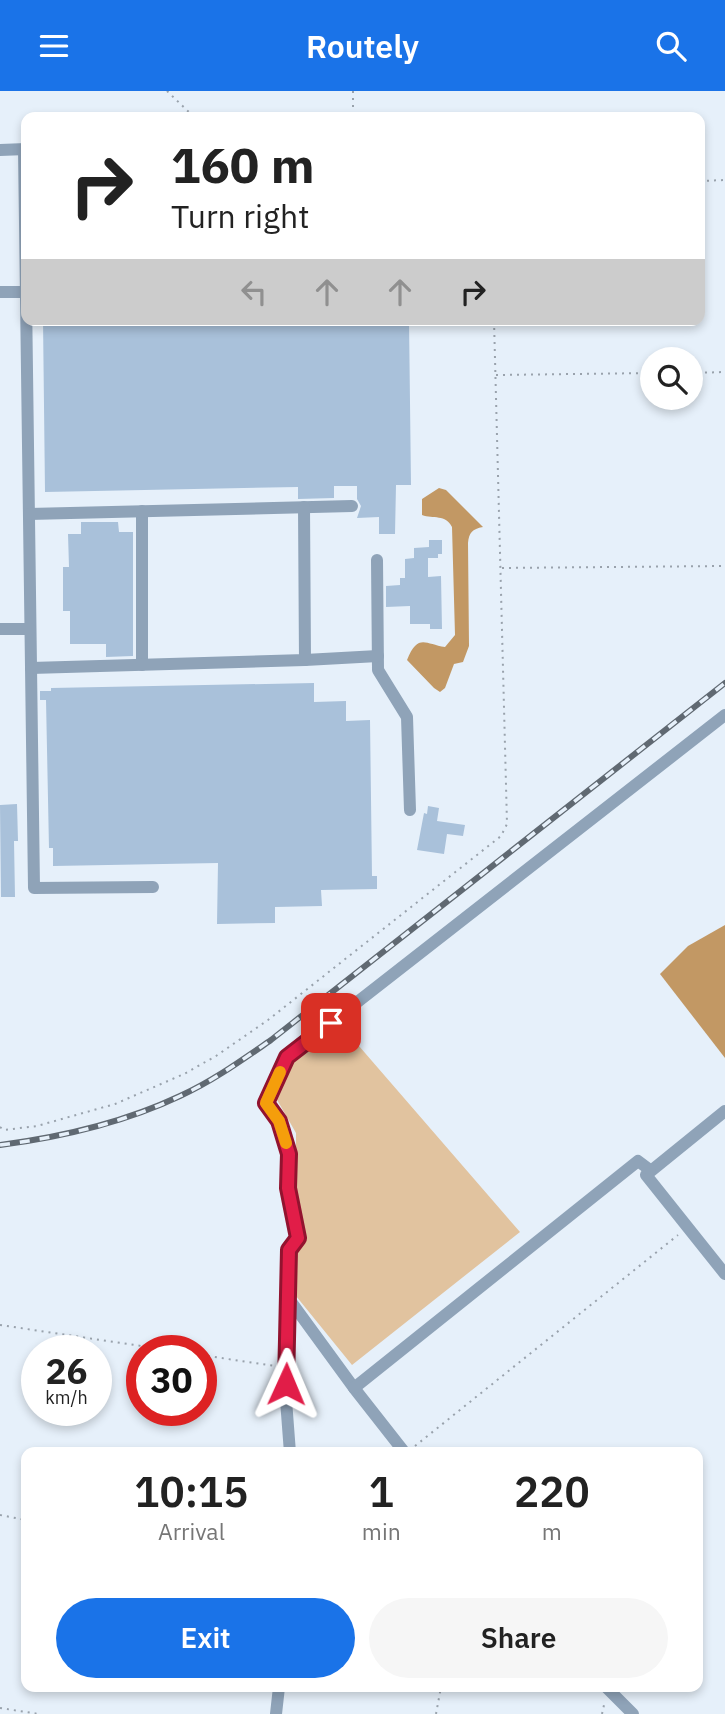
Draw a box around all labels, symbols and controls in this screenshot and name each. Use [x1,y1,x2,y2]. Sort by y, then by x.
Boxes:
text: Routely [306,25,419,67]
icon: menu [35,27,73,65]
icon: search [652,27,690,65]
text: 160 m [171,133,315,196]
icon: right [56,140,147,231]
text: Turn right [171,195,309,237]
icon: left [235,273,273,311]
icon: ahead [308,273,346,311]
icon: ahead [381,273,419,311]
icon: right [454,273,492,311]
map controls [640,347,703,410]
button: search [640,347,703,410]
pin [301,993,361,1053]
icon: arrive [312,1004,350,1042]
speed limit sign: 30 [126,1335,217,1426]
position arrow [249,1347,323,1421]
text: 26 [45,1348,88,1394]
text: km/h [45,1386,88,1409]
text: 10:15 [134,1464,249,1519]
text: 1 [369,1464,394,1519]
text: 220 [514,1464,590,1519]
text: Arrival [158,1516,225,1546]
text: min [362,1516,401,1546]
text: m [542,1516,562,1546]
button: Exit [56,1598,355,1678]
button: Share [369,1598,668,1678]

